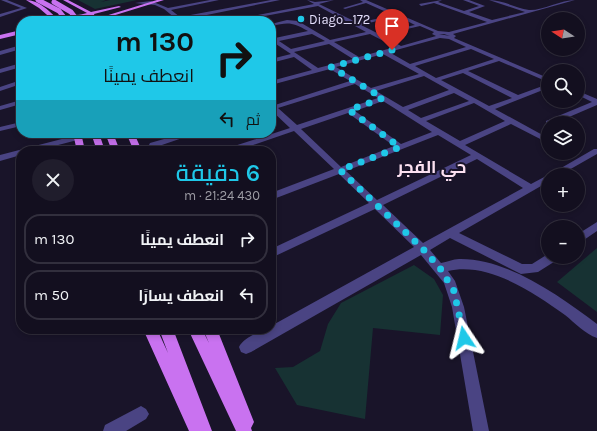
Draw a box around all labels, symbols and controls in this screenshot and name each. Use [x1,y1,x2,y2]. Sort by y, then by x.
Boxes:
pin [375,9,409,50]
place label: Diago_172 [309,12,370,27]
north arrow [541,12,585,56]
map controls [541,12,585,264]
marker: Diago_172 [296,14,306,24]
icon: arrive [381,15,403,37]
text: 130 m [115,25,194,58]
icon: right [208,32,260,84]
button: search [541,64,585,108]
text: انعطف يمينًا [103,65,194,87]
icon: left [216,108,238,130]
text: ثم [246,111,260,129]
button: layers [541,116,585,160]
district label: حي الفجر [397,157,466,181]
button: close [32,159,74,201]
text: 6 دقيقة [176,159,260,187]
button: + [541,168,585,212]
text: 430 m · 21:24 [184,188,260,203]
button: − [541,220,585,264]
icon: right [236,228,258,250]
text: 130 m [34,230,74,248]
text: انعطف يمينًا [140,231,224,249]
icon: left [236,284,258,306]
text: 50 m [34,286,69,304]
text: انعطف يسارًا [138,287,224,305]
position arrow [443,317,485,359]

